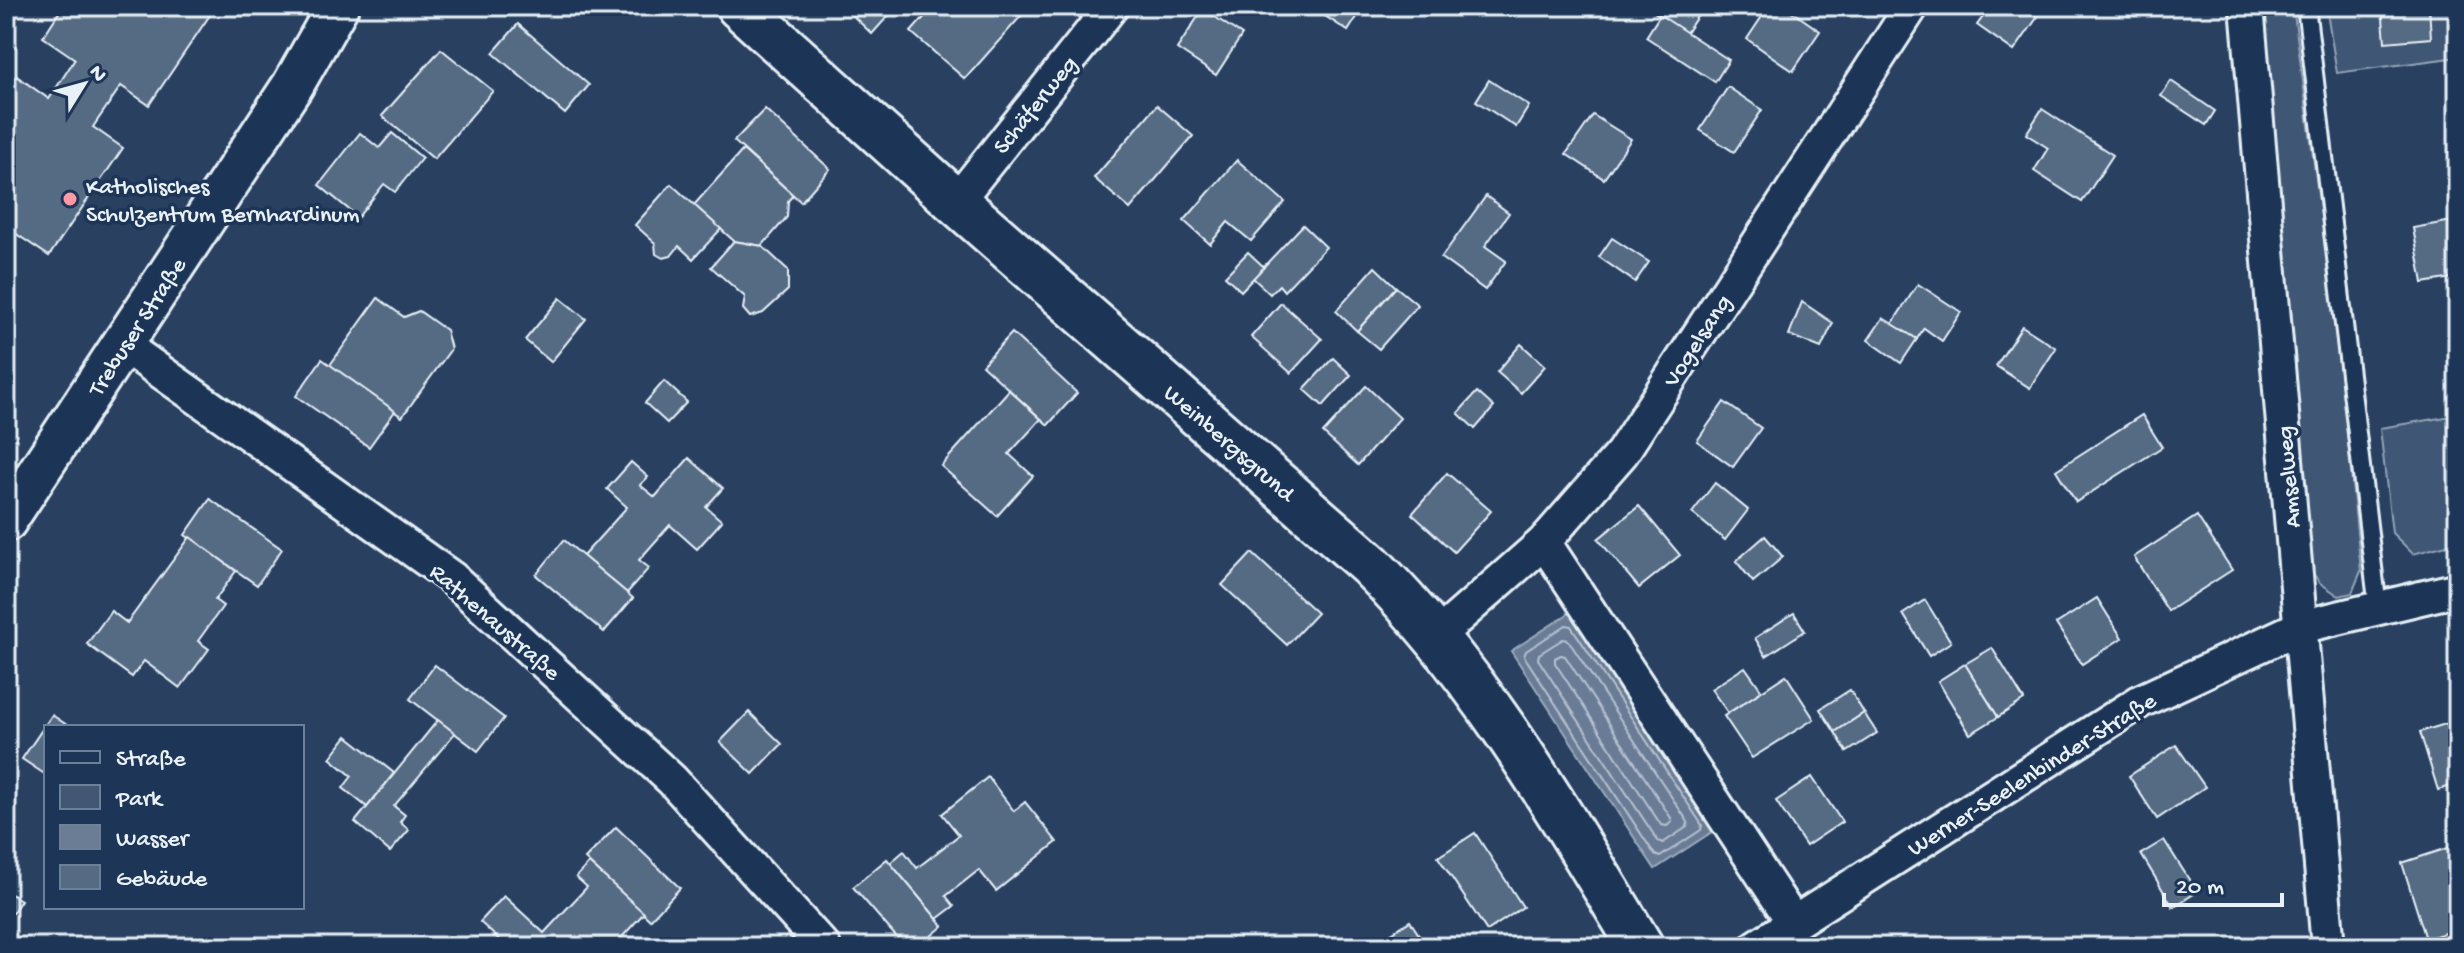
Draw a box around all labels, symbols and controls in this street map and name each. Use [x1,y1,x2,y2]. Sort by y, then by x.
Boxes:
north arrow [44,44,124,124]
street label: Schäferweg [988,51,1085,161]
text: N [82,61,111,88]
place label: Katholisches Schulzentrum Bernhardinum [86,174,360,231]
marker: Katholisches Schulzentrum Bernhardinum [61,190,79,208]
street label: Trebuser Straße [82,253,195,404]
street label: Vogelsang [1658,290,1740,394]
street label: Weinbergsgrund [1156,380,1301,511]
street label: Amselweg [2272,424,2309,529]
street label: Rathenaustraße [422,559,566,689]
street label: Werner-Seelenbinder-Straße [1903,687,2163,864]
legend [44,725,304,909]
text: Straße [116,746,186,775]
text: Park [115,786,164,815]
text: Wasser [116,826,191,855]
scale bar [2164,857,2282,907]
text: Gebäude [116,866,208,895]
text: 20 m [2176,874,2224,903]

